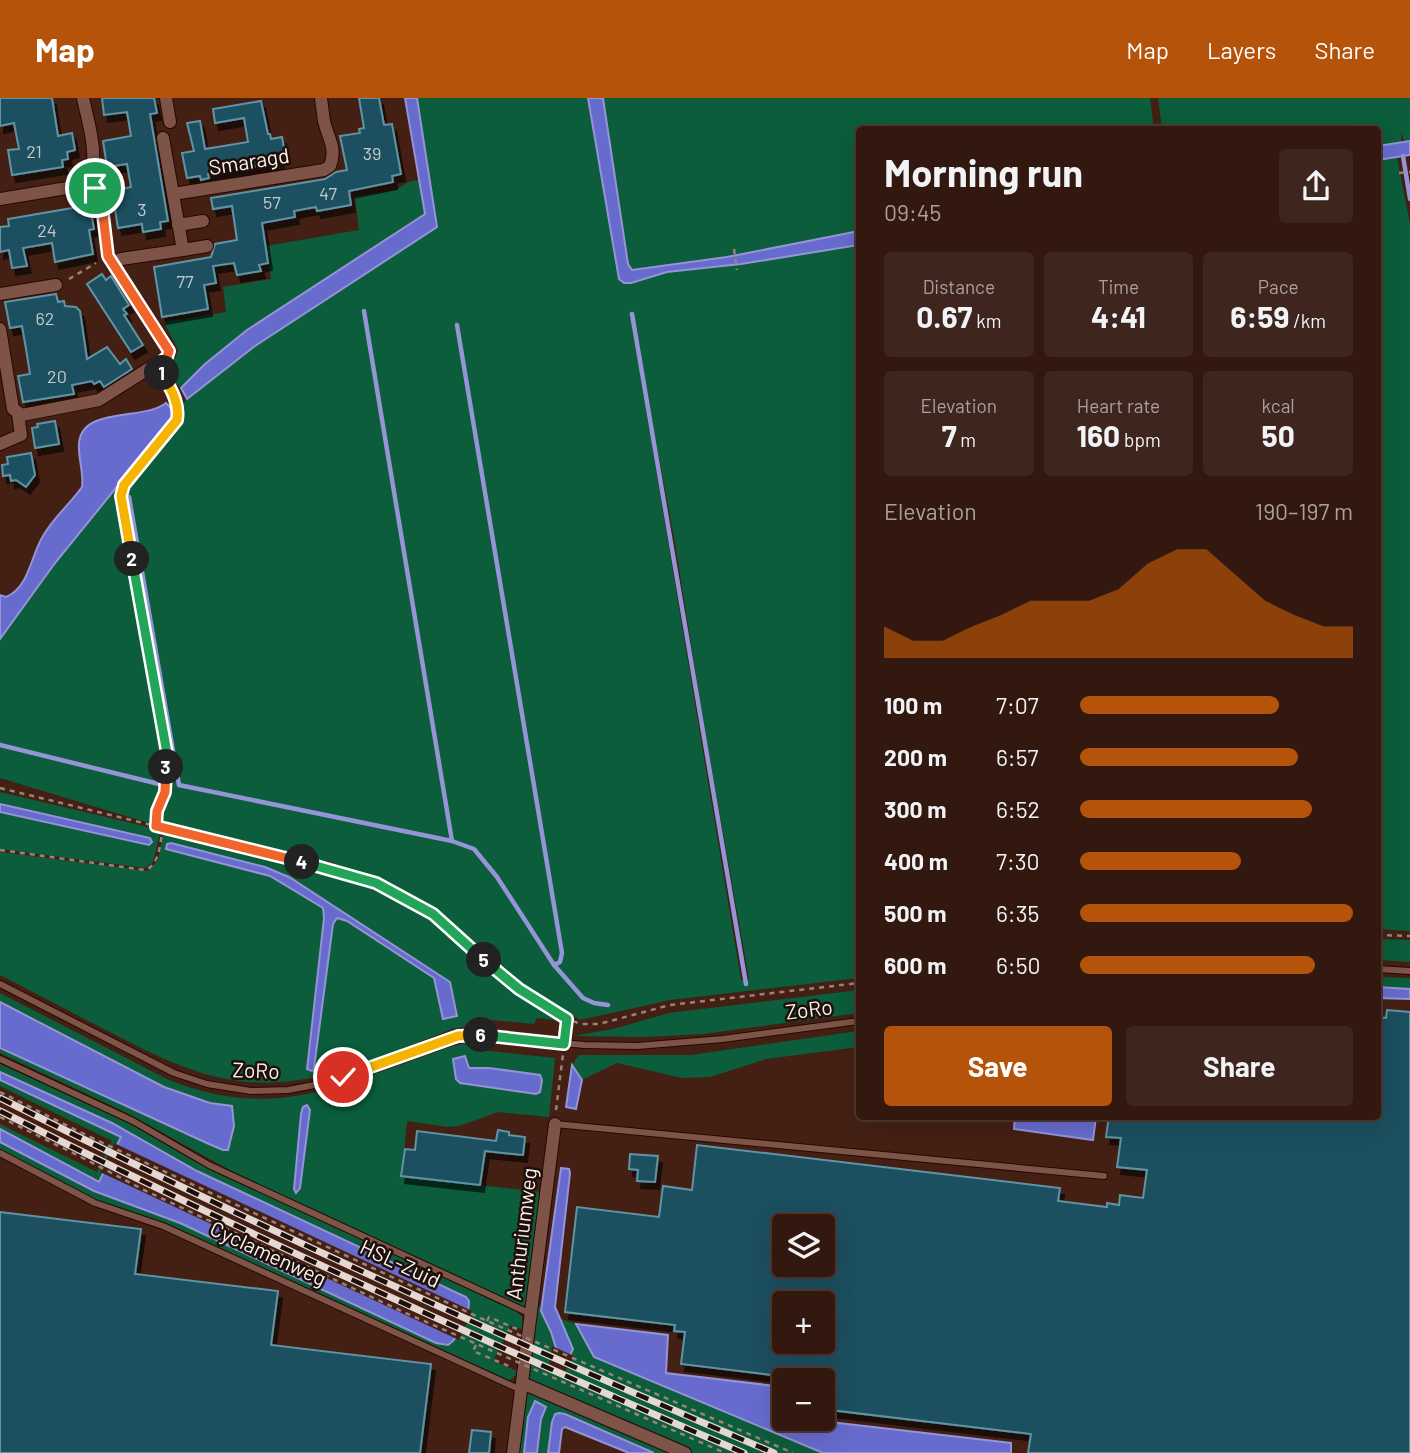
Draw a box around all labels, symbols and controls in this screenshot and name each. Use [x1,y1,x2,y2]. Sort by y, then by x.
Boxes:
text: Map [35,29,95,69]
text: Map [1126,35,1169,64]
text: Layers [1207,35,1276,64]
text: Share [1314,35,1375,64]
house number: 21 [26,140,42,162]
street label: Smaragd [207,142,291,179]
house number: 39 [363,142,381,164]
text: Morning run [884,149,1083,195]
button: share [1279,149,1353,223]
pin [65,158,125,218]
icon: arrive [76,169,114,207]
house number: 47 [319,182,337,204]
house number: 57 [263,191,281,213]
house number: 3 [137,198,147,220]
text: 09:45 [884,198,941,226]
house number: 24 [37,219,57,241]
house number: 77 [176,270,194,292]
text: Distance [923,275,995,298]
text: Time [1098,275,1139,298]
text: Pace [1258,275,1299,298]
text: 0.67 [916,298,972,334]
text: 4:41 [1091,298,1146,334]
text: 6:59 [1230,298,1289,334]
house number: 62 [36,307,54,329]
text: km [972,309,1001,332]
text: /km [1289,309,1326,332]
pin: 1 [144,356,180,390]
text: 1 [158,361,165,384]
house number: 20 [47,365,67,387]
text: Elevation [921,394,997,417]
text: Heart rate [1077,394,1160,417]
text: kcal [1262,394,1295,417]
text: 7 [942,417,957,453]
text: 160 [1076,417,1120,453]
text: 50 [1262,417,1295,453]
text: m [957,428,976,451]
text: bpm [1120,428,1161,451]
text: Elevation [884,497,977,525]
text: 190–197 m [1255,497,1353,525]
pin: 2 [114,542,150,576]
text: 2 [126,547,137,570]
text: 100 m [884,691,942,719]
text: 7:07 [996,691,1039,719]
text: 200 m [884,743,947,771]
text: 6:57 [996,743,1038,771]
pin: 3 [148,750,184,784]
text: 3 [160,755,171,778]
text: 300 m [884,795,946,823]
text: 6:52 [996,795,1040,823]
pin: 4 [284,844,320,880]
text: 400 m [884,847,948,875]
text: 7:30 [996,847,1040,875]
text: 4 [296,850,307,873]
text: 500 m [884,899,946,927]
text: 6:35 [996,899,1039,927]
pin: 5 [466,942,502,978]
text: 5 [478,948,489,971]
text: 600 m [884,951,946,979]
text: 6:50 [996,951,1040,979]
street label: ZoRo [784,993,834,1024]
pin: 6 [463,1018,498,1052]
text: 6 [475,1023,486,1046]
button: Save [884,1026,1112,1106]
button: Share [1126,1026,1353,1106]
pin [313,1047,373,1107]
street label: ZoRo [232,1056,280,1083]
icon: check [324,1058,362,1096]
street label: Anthuriumweg [500,1166,541,1301]
map controls [772,1214,835,1431]
button: layers [772,1214,835,1277]
street label: Cyclamenweg [207,1215,331,1290]
street label: HSL-Zuid [356,1233,445,1292]
button: + [772,1291,835,1354]
button: − [772,1368,835,1431]

